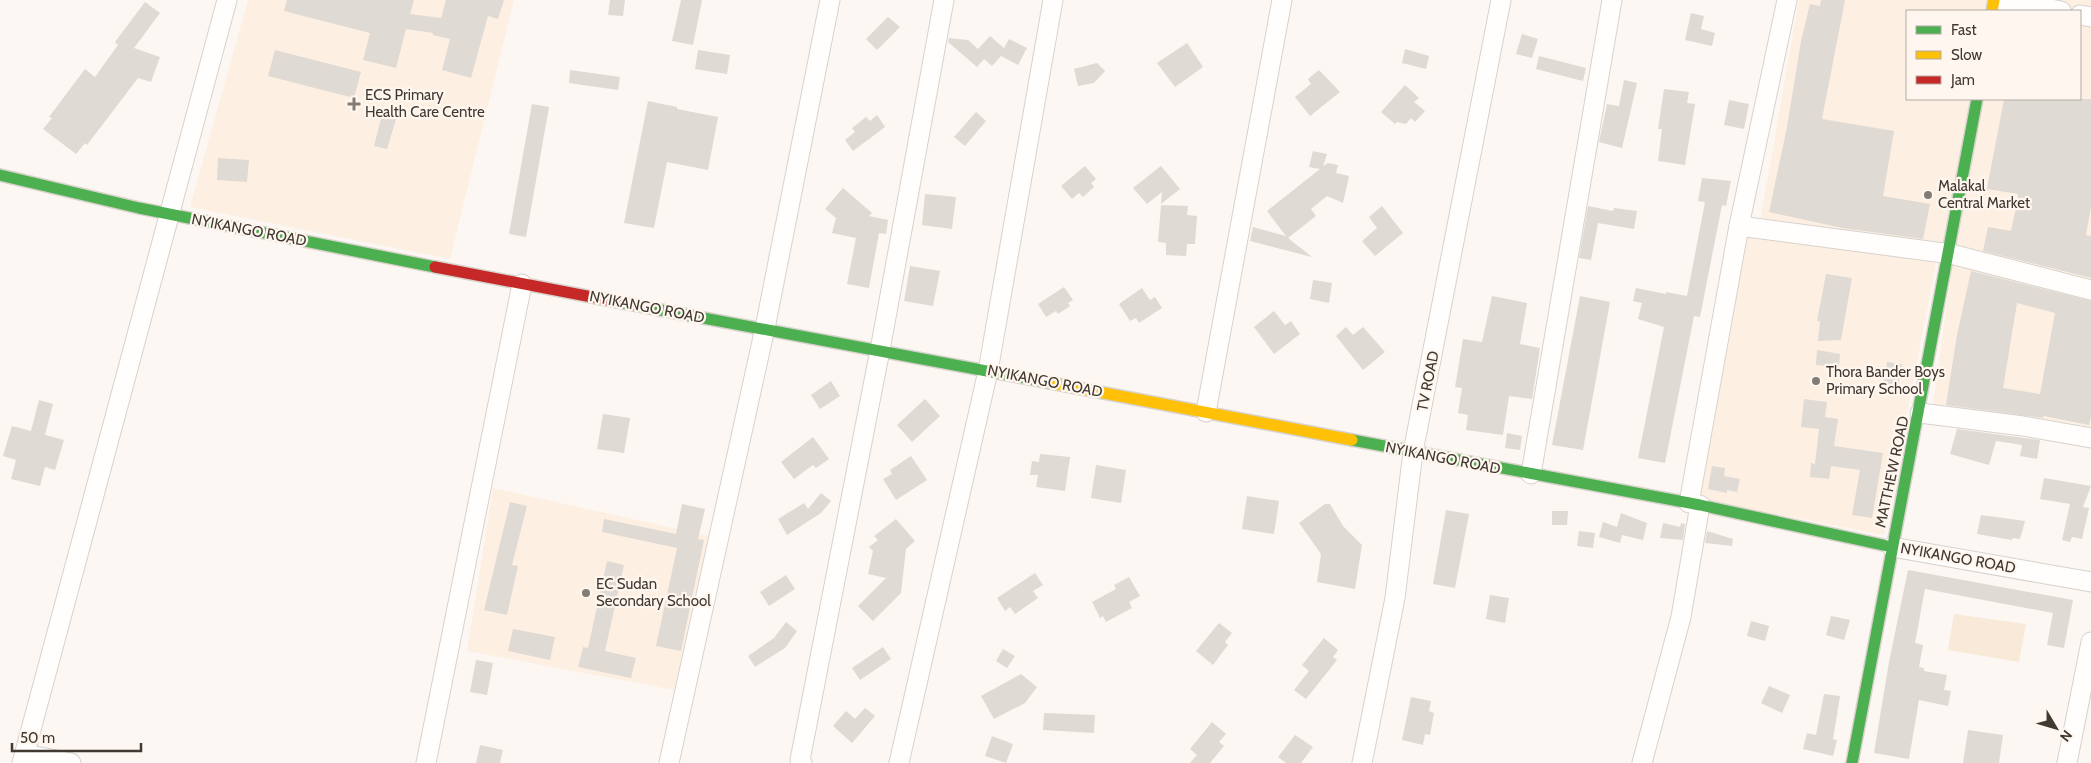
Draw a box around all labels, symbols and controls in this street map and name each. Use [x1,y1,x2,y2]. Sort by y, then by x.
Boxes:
legend [1906,10,2081,100]
text: Fast [1951,21,1976,39]
text: Slow [1951,46,1982,64]
text: Jam [1950,71,1975,89]
place label: ECS Primary Health Care Centre [365,86,485,121]
marker: ECS Primary Health Care Centre [347,97,361,111]
place label: Malakal Central Market [1938,177,2030,212]
marker: Malakal Central Market [1922,189,1934,201]
street label: NYIKANGO ROAD [190,210,308,250]
street label: NYIKANGO ROAD [588,287,706,327]
street label: TV ROAD [1413,349,1443,413]
street label: NYIKANGO ROAD [986,361,1104,401]
place label: Thora Bander Boys Primary School [1826,363,1945,398]
marker: Thora Bander Boys Primary School [1810,375,1822,387]
street label: MATTHEW ROAD [1871,414,1913,529]
street label: NYIKANGO ROAD [1384,438,1502,478]
street label: NYIKANGO ROAD [1899,539,2017,577]
place label: EC Sudan Secondary School [596,575,711,610]
marker: EC Sudan Secondary School [580,587,592,599]
north arrow [2031,703,2081,753]
scale bar [12,720,141,752]
text: N [2056,727,2076,745]
text: 50 m [20,729,55,747]

